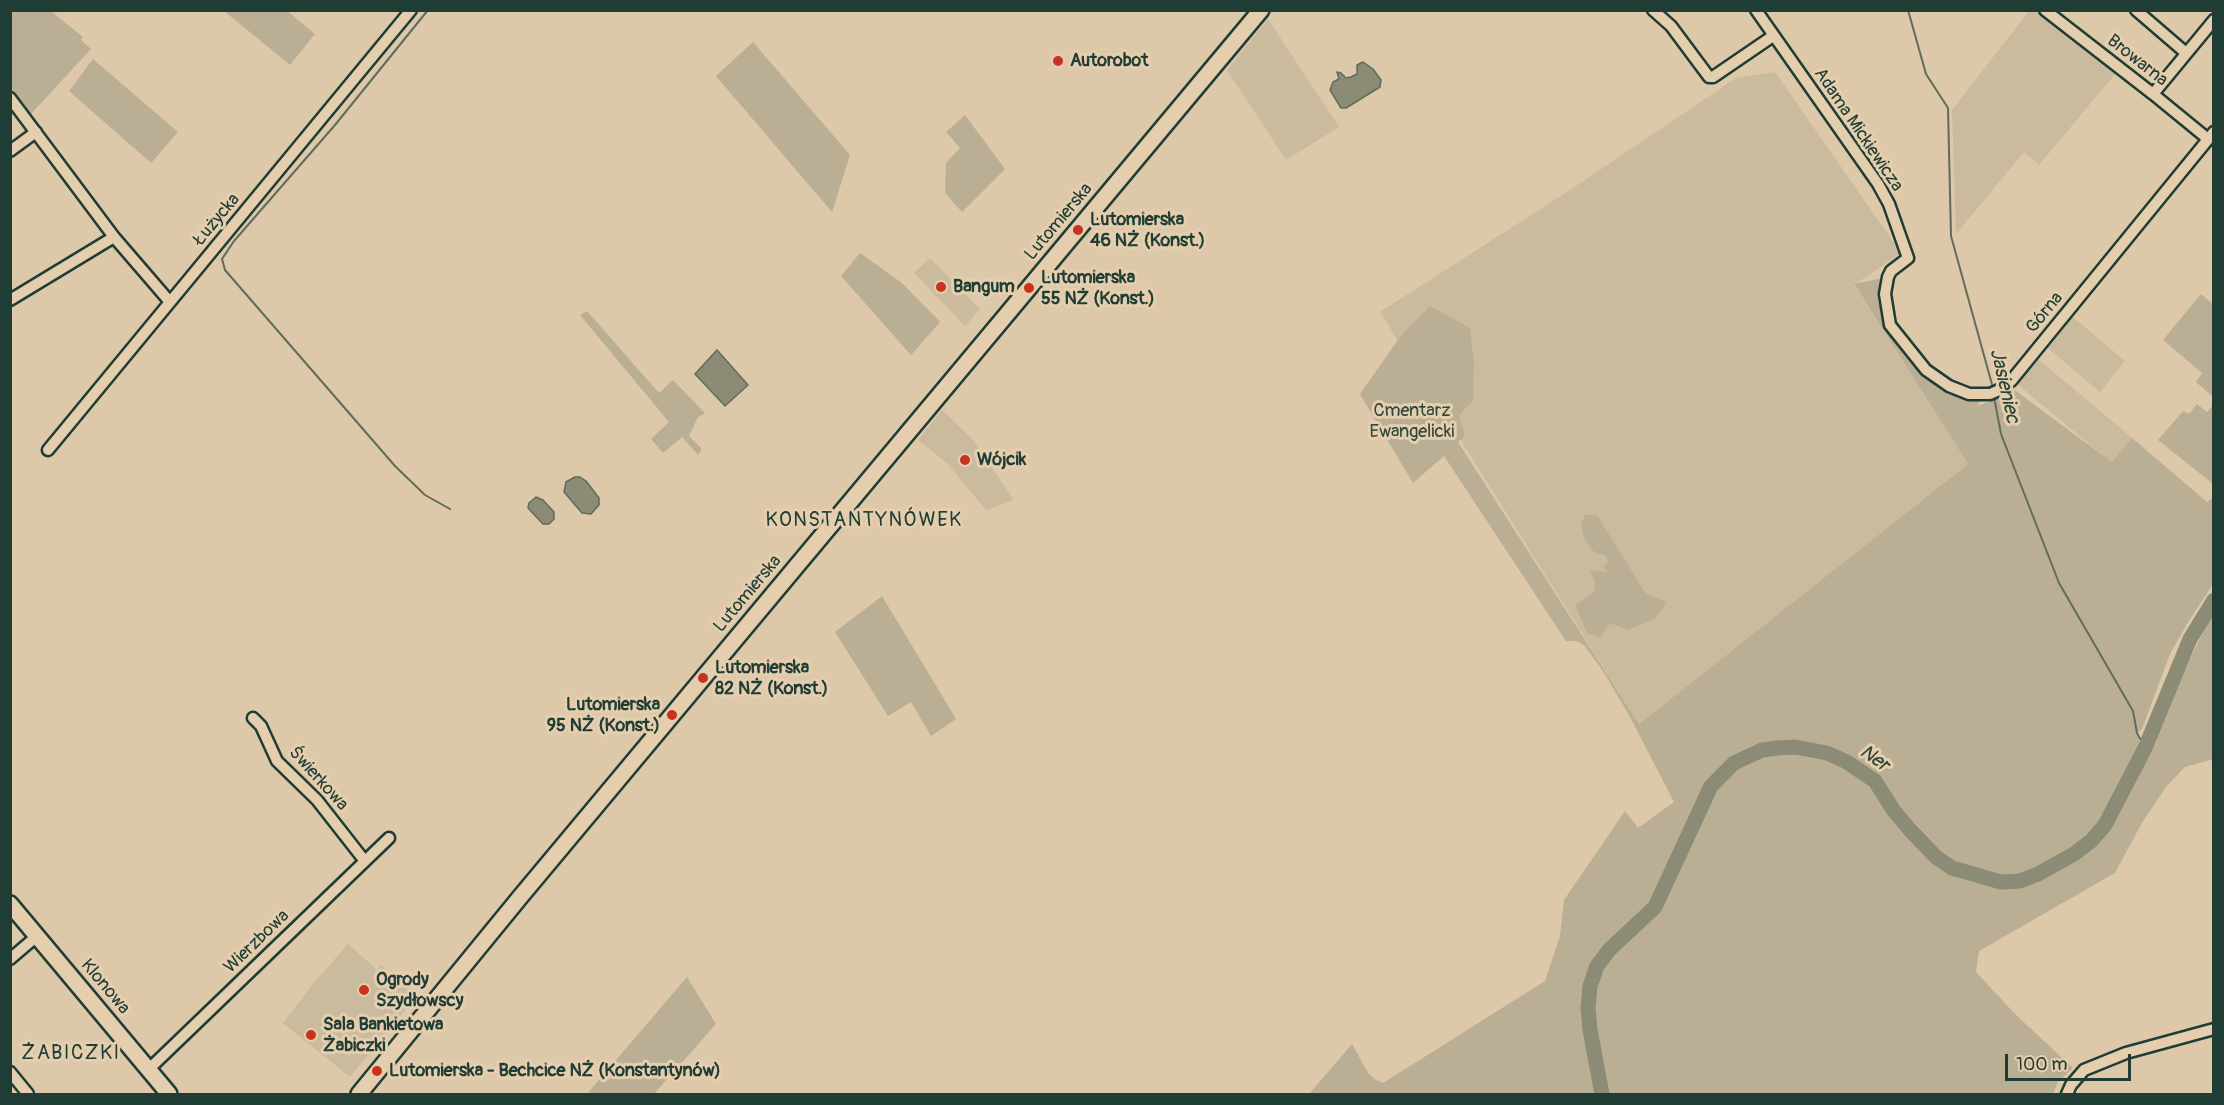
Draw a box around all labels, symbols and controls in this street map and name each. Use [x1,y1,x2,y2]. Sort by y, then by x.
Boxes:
street label: Browarna [2102,31,2172,91]
place label: Autorobot [1070,50,1148,72]
marker: Autorobot [1051,54,1065,68]
street label: Adama Mickiewicza [1809,64,1907,196]
street label: Lutomierska [1021,179,1097,265]
street label: Łużycka [189,190,245,250]
place label: Lutomierska 46 NŻ (Konst.) [1090,209,1205,252]
marker: Lutomierska 46 NŻ (Konst.) [1071,223,1085,237]
place label: Lutomierska 55 NŻ (Konst.) [1041,267,1155,310]
place label: Bangum [953,276,1015,298]
marker: Bangum [934,280,948,294]
marker: Lutomierska 55 NŻ (Konst.) [1022,281,1036,295]
street label: Górna [2022,288,2068,338]
water label: Jasieniec [1984,346,2024,426]
park label: Cmentarz Ewangelicki [1370,400,1454,442]
place label: Wójcik [977,449,1026,471]
marker: Wójcik [958,453,972,467]
district label: KONSTANTYNÓWEK [765,509,963,533]
street label: Lutomierska [710,551,786,637]
place label: Lutomierska 82 NŻ (Konst.) [715,657,828,700]
marker: Lutomierska 82 NŻ (Konst.) [696,671,710,685]
place label: Lutomierska 95 NŻ (Konst.) [547,694,660,736]
marker: Lutomierska 95 NŻ (Konst.) [665,708,679,722]
water label: Ner [1855,740,1893,778]
street label: Świerkowa [284,742,352,816]
street label: Wierzbowa [220,906,294,978]
street label: Klonowa [76,955,134,1019]
place label: Ogrody Szydłowscy [376,969,463,1012]
marker: Ogrody Szydłowscy [357,983,371,997]
place label: Sala Bankietowa Żabiczki [323,1014,443,1056]
marker: Sala Bankietowa Żabiczki [304,1028,318,1042]
district label: ŻABICZKI [21,1042,121,1066]
scale bar [2008,1042,2134,1080]
text: 100 m [2016,1053,2068,1076]
place label: Lutomierska - Bechcice NŻ (Konstantynów) [389,1060,721,1082]
marker: Lutomierska - Bechcice NŻ (Konstantynów) [370,1064,384,1078]

